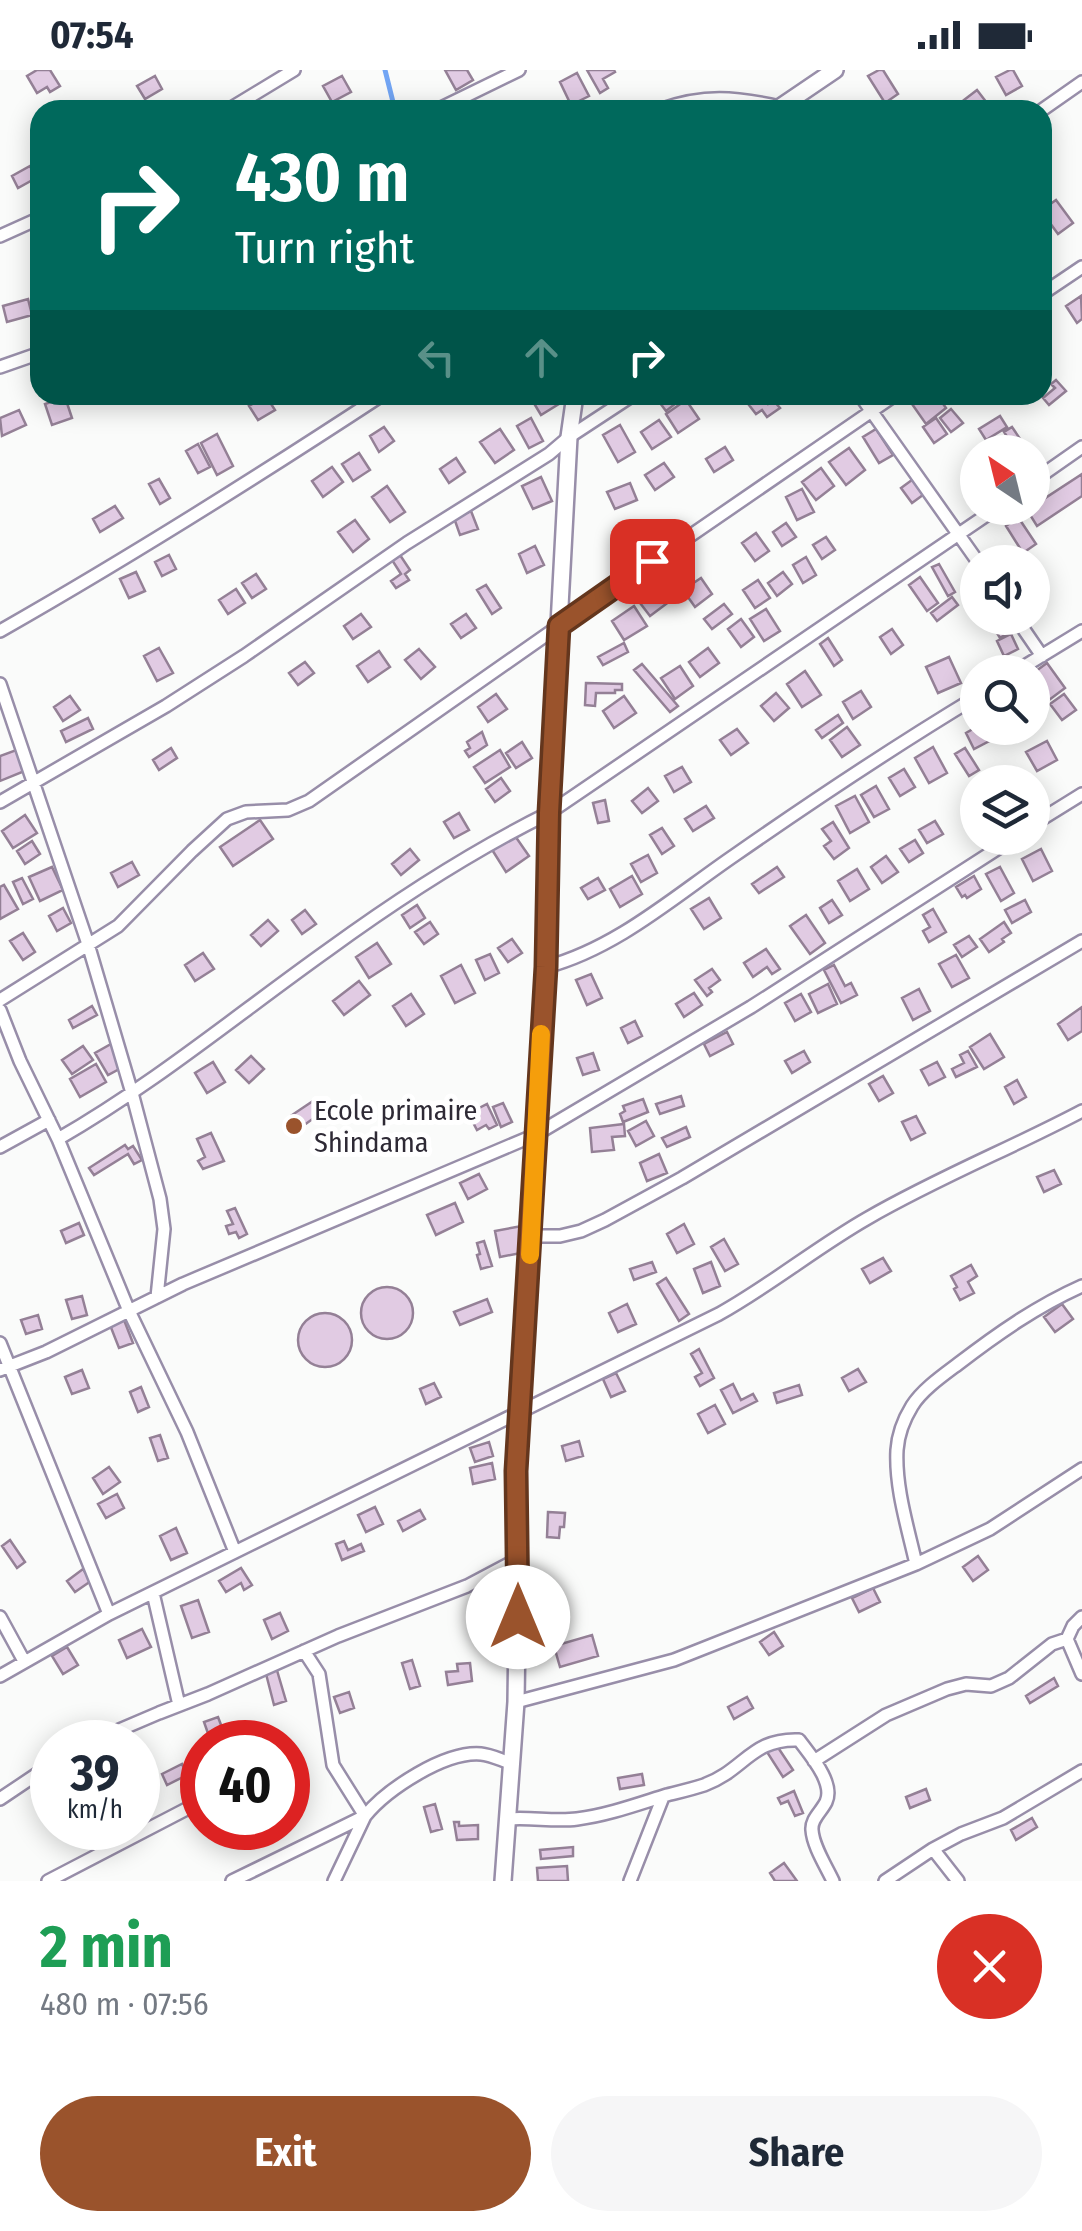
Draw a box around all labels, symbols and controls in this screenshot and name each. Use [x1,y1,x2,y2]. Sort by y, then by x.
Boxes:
text: 07:54 [50,12,133,58]
text: 430 m [235,136,410,220]
icon: right [70,140,200,270]
text: Turn right [235,221,414,275]
icon: left [409,330,464,385]
icon: ahead [514,330,569,385]
icon: right [619,330,674,385]
north arrow [960,435,1050,525]
map controls [960,435,1050,855]
pin [610,519,695,604]
icon: arrive [625,534,680,589]
button: sound [960,545,1050,635]
button: search [960,655,1050,745]
button: layers [960,765,1050,855]
place label: Ecole primaire Shindama [314,1094,477,1159]
marker: Ecole primaire Shindama [283,1115,305,1137]
position arrow [466,1565,570,1669]
speed limit sign: 40 [180,1720,310,1850]
text: 39 [70,1743,120,1803]
text: km/h [67,1795,123,1825]
text: 2 min [40,1911,173,1983]
button: close [937,1914,1042,2019]
text: 480 m · 07:56 [40,1985,209,2023]
button: Exit [40,2096,531,2211]
button: Share [551,2096,1042,2211]

